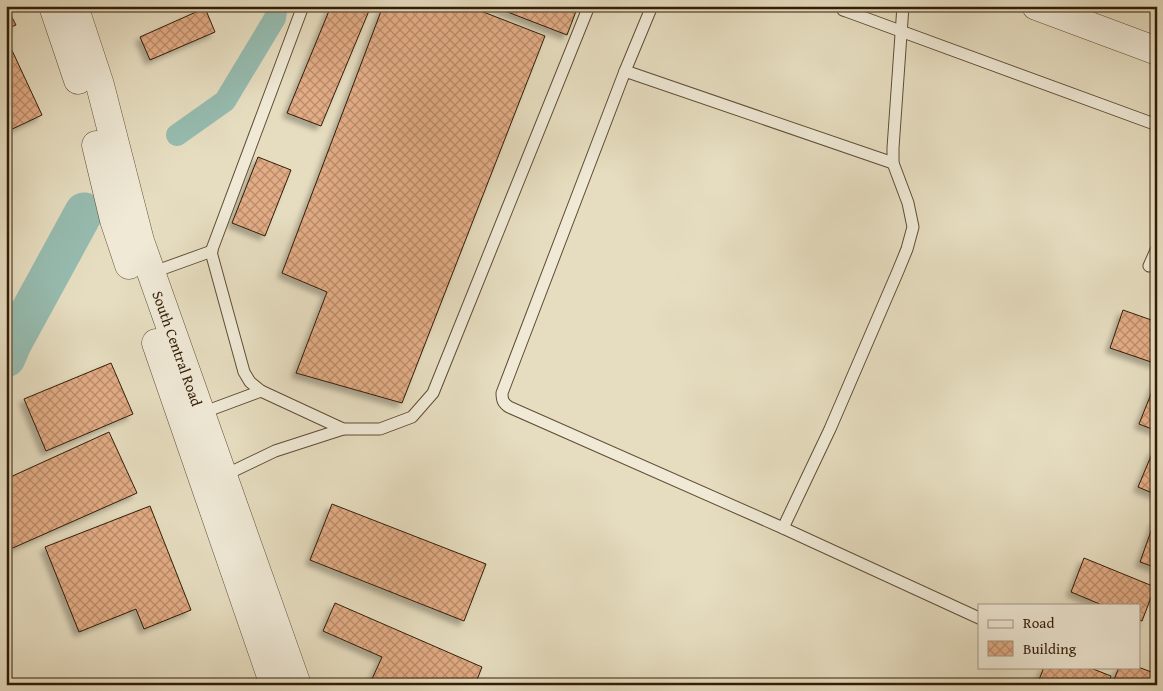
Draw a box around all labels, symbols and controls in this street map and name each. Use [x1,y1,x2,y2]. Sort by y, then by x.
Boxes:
street label: South Central Road [148,288,208,409]
legend [978,604,1140,668]
text: Road [1023,612,1054,633]
text: Building [1023,638,1077,659]

